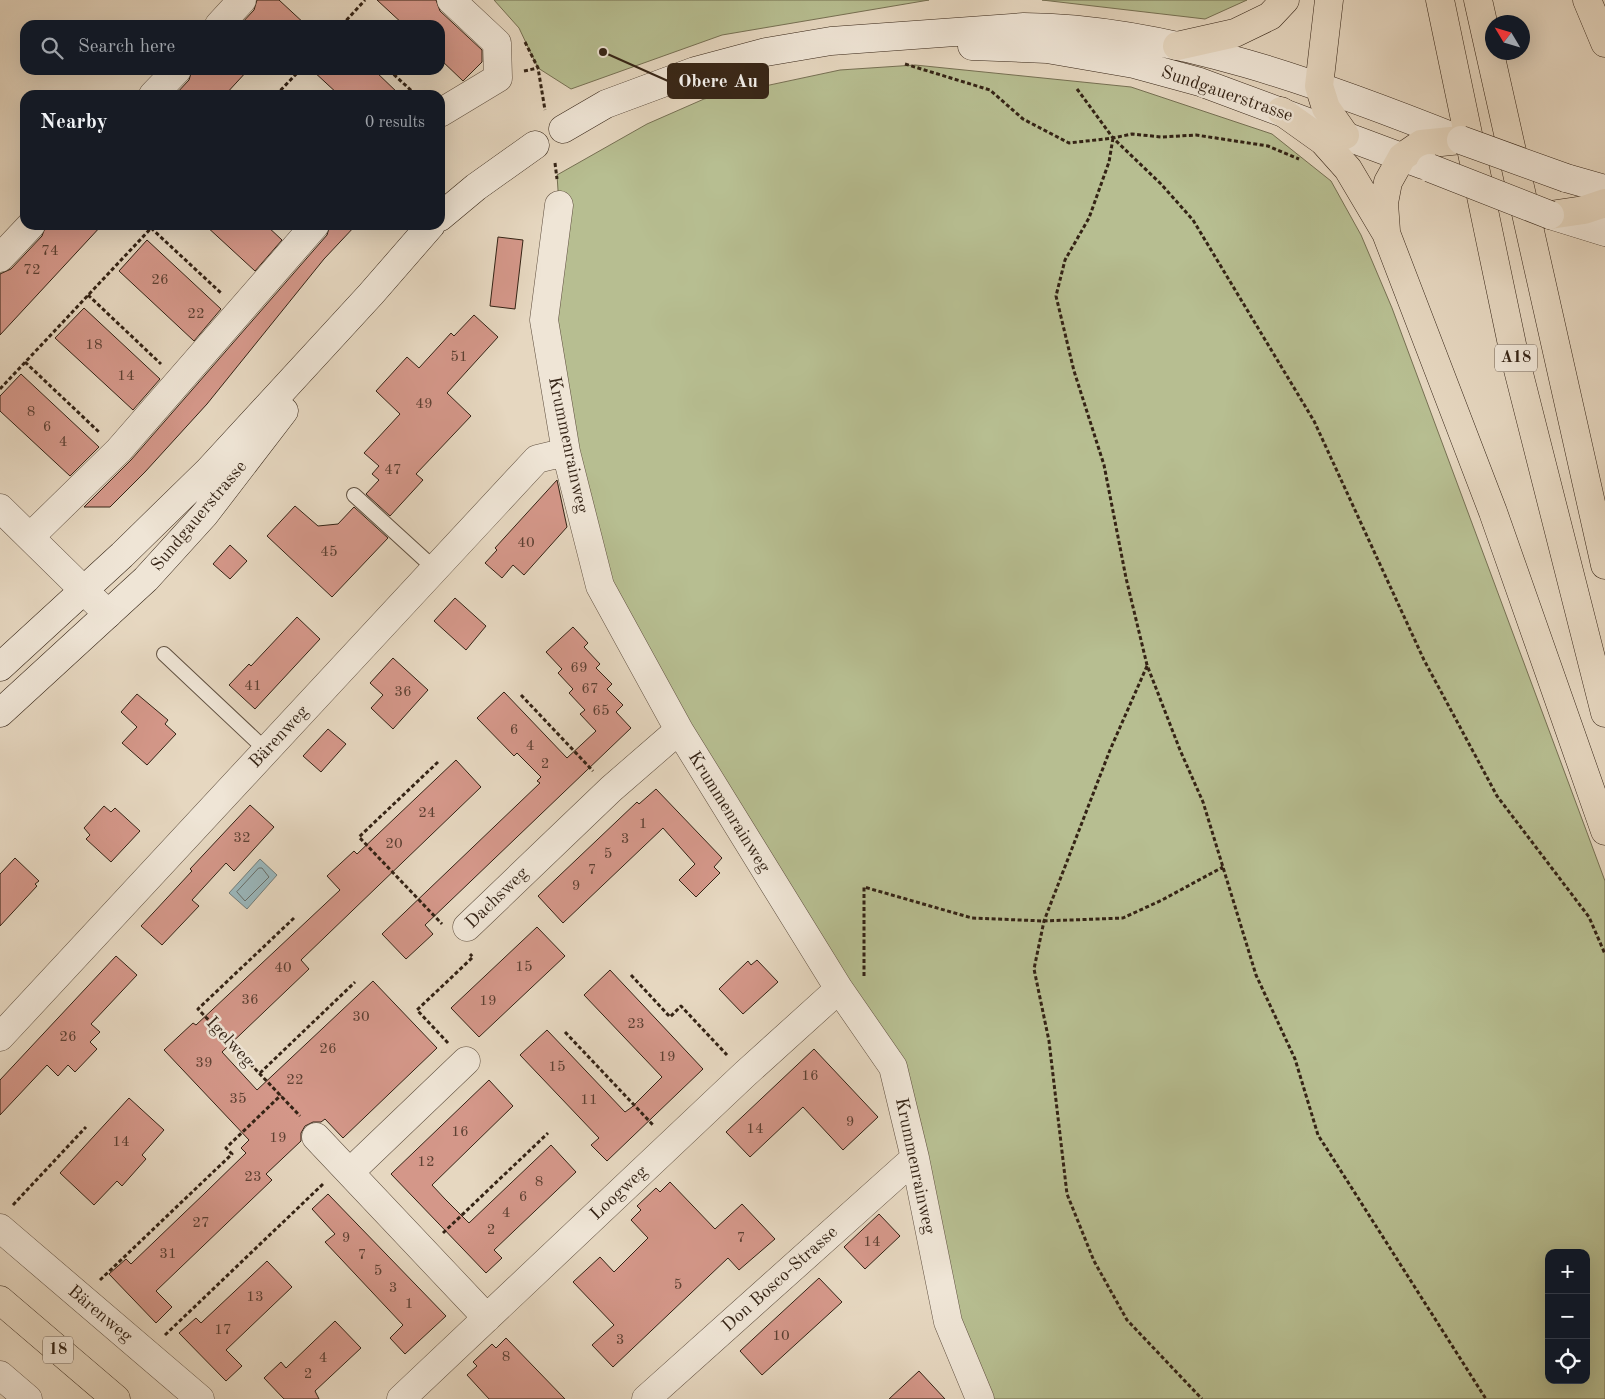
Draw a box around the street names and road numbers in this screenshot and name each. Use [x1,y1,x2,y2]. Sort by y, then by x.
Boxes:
street label: Sundgauerstrasse [1159,63,1295,125]
road number: A18 [1495,344,1537,372]
street label: Krummenrainweg [545,375,591,515]
street label: Sundgauerstrasse [148,457,250,575]
street label: Bärenweg [246,702,312,772]
street label: Krummenrainweg [685,748,774,876]
street label: Dachsweg [462,864,532,932]
street label: Igelweg [203,1014,258,1071]
street label: Krummenrainweg [892,1096,938,1236]
street label: Loogweg [587,1162,651,1224]
street label: Don Bosco-Strasse [719,1223,841,1335]
street label: Bärenweg [64,1282,136,1346]
road number: 18 [43,1336,73,1364]

